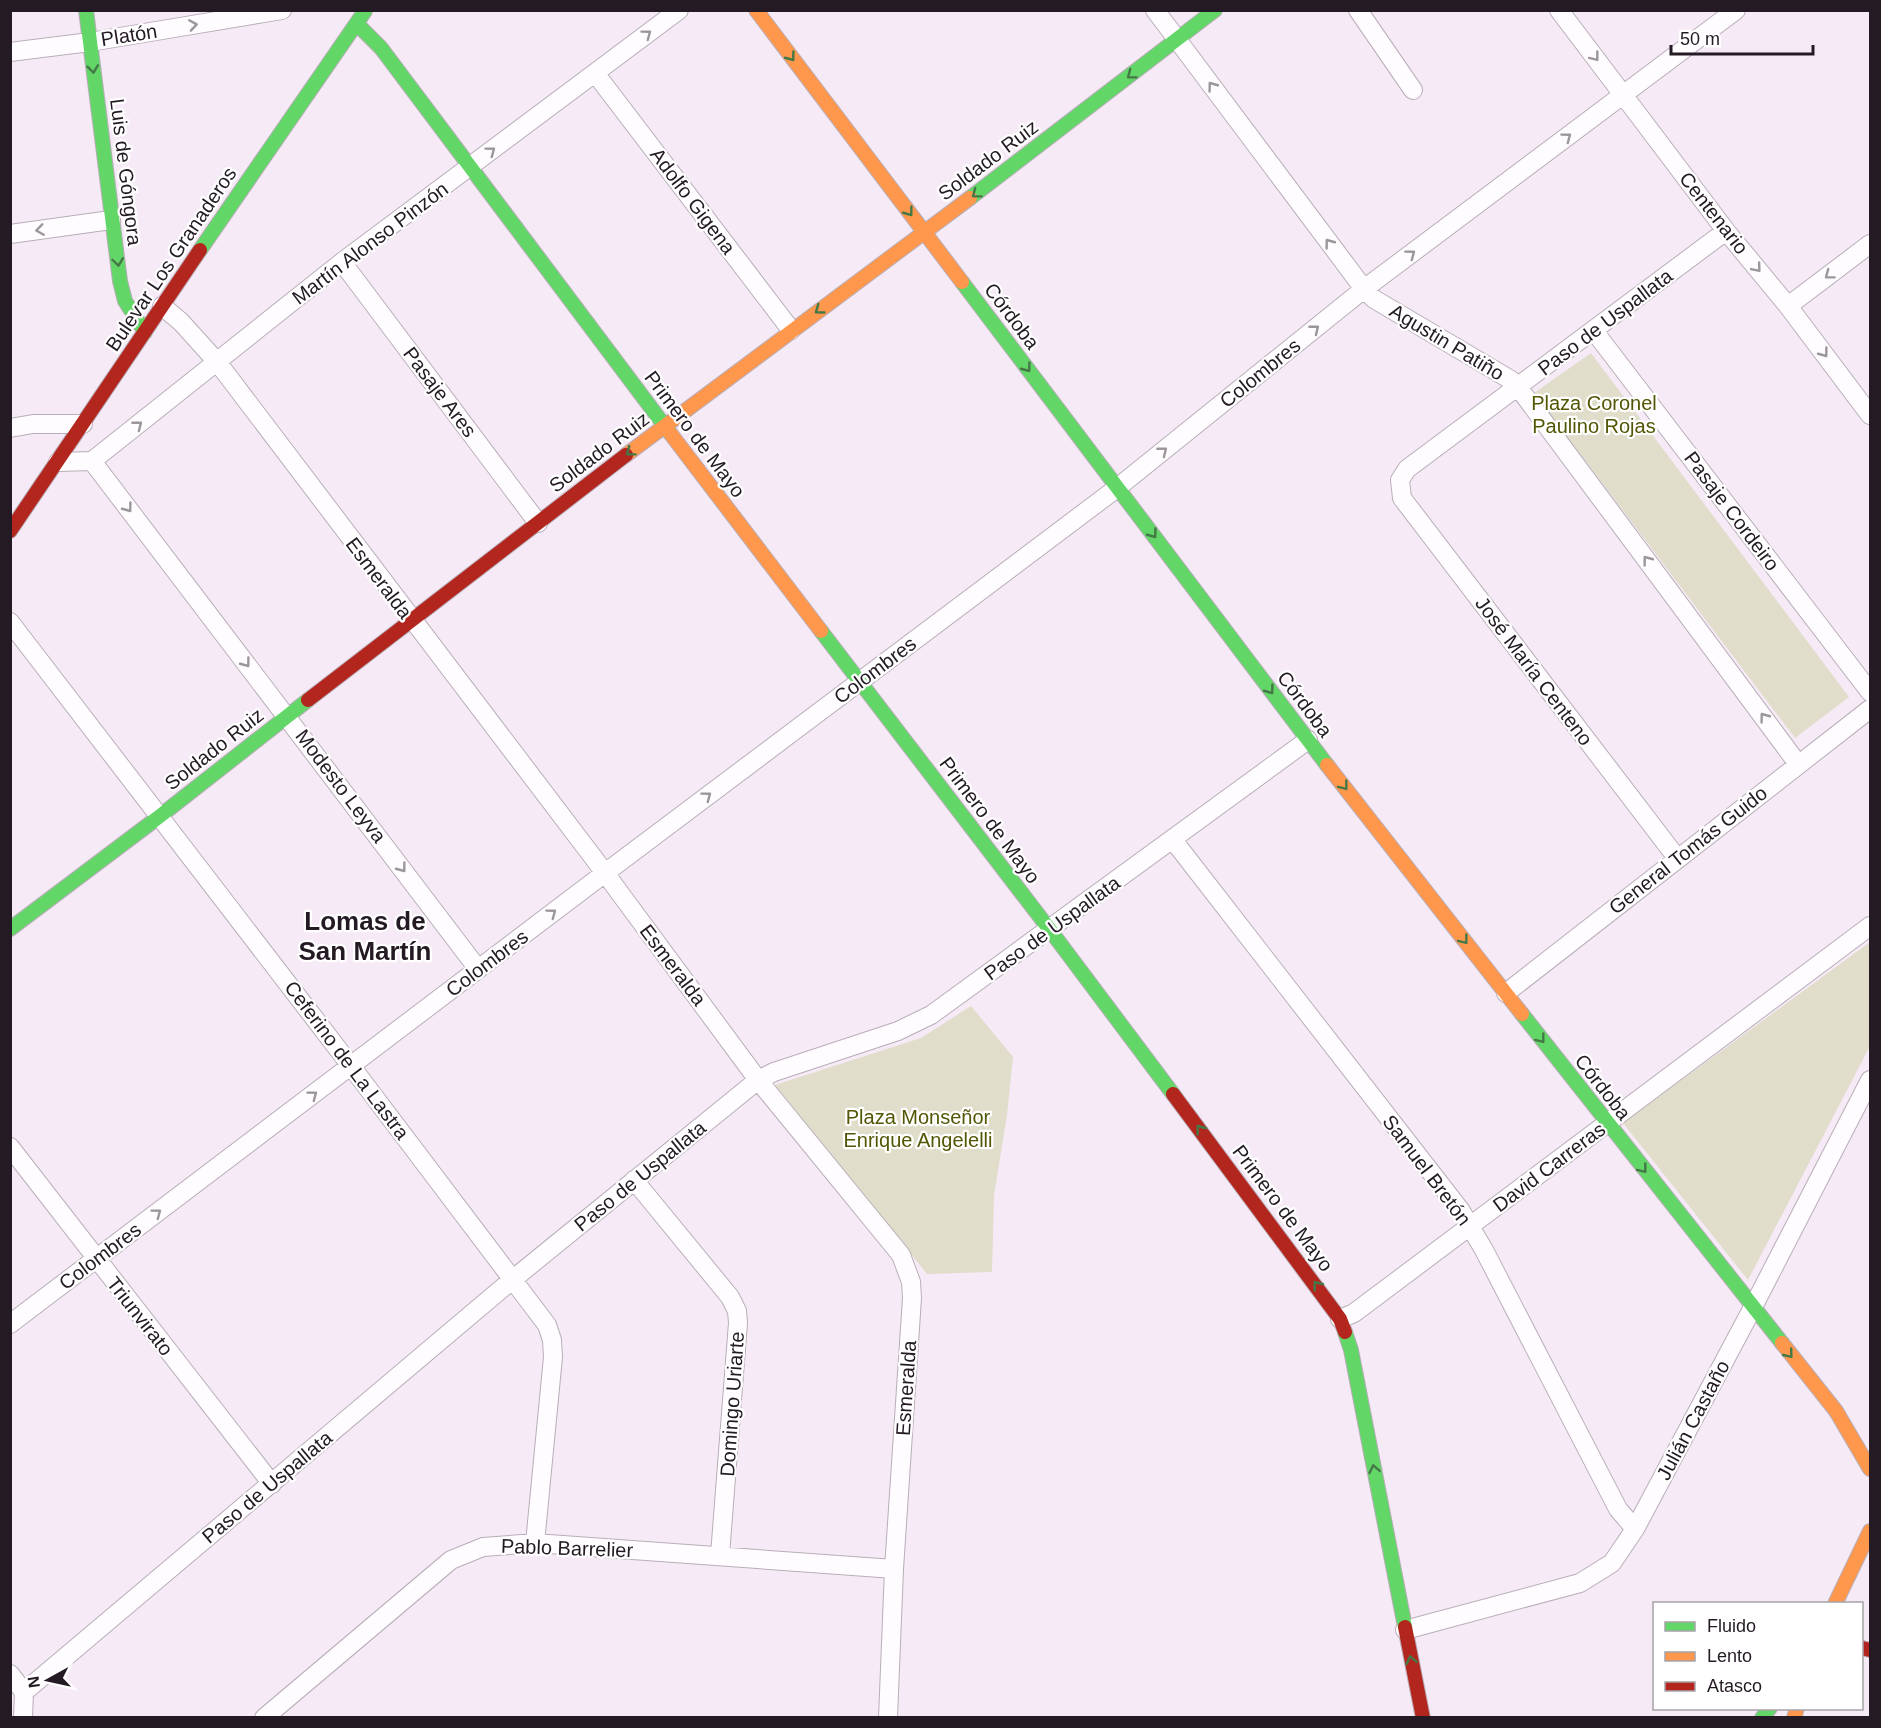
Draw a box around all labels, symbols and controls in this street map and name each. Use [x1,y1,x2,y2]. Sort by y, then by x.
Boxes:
scale bar [1671,18,1814,56]
one-way arrow [188,19,198,32]
street label: Platón [99,20,159,50]
text: 50 m [1680,29,1720,49]
one-way arrow [641,30,652,41]
one-way arrow [784,50,795,61]
one-way arrow [1587,50,1598,61]
one-way arrow [86,64,99,73]
one-way arrow [1126,68,1137,79]
one-way arrow [1209,82,1220,93]
street label: Luis de Góngora [106,97,146,248]
street label: Soldado Ruiz [934,115,1042,205]
one-way arrow [1560,133,1571,144]
street label: Adolfo Gigena [646,144,740,259]
one-way arrow [485,147,496,158]
street label: Bulevar Los Granaderos [101,163,241,355]
street label: Centenario [1675,168,1753,258]
street label: Martín Alonso Pinzón [288,177,452,309]
one-way arrow [972,186,983,197]
one-way arrow [902,206,913,217]
one-way arrow [36,223,45,235]
one-way arrow [1325,238,1336,249]
one-way arrow [1404,251,1415,262]
one-way arrow [111,257,123,267]
one-way arrow [1750,262,1761,273]
street label: Paso de Uspallata [1534,264,1677,380]
one-way arrow [1825,268,1836,279]
street label: Córdoba [980,279,1044,354]
street label: Agustin Patiño [1386,299,1508,385]
one-way arrow [815,303,826,314]
one-way arrow [1308,325,1319,336]
street label: Colombres [1216,334,1304,412]
street label: Pasaje Ares [399,343,481,441]
one-way arrow [1816,346,1827,357]
one-way arrow [1020,361,1031,372]
street label: Primero de Mayo [640,367,750,501]
park label: Plaza Coronel Paulino Rojas [1531,392,1657,437]
street label: Soldado Ruiz [545,407,653,497]
one-way arrow [132,422,143,433]
one-way arrow [626,445,637,456]
one-way arrow [1156,447,1167,458]
street label: Pasaje Cordeiro [1680,447,1784,575]
one-way arrow [121,501,132,512]
one-way arrow [1145,528,1156,539]
street label: Esmeralda [341,533,417,623]
one-way arrow [1644,556,1655,567]
street label: José María Centeno [1471,592,1597,750]
street label: Colombres [830,632,920,708]
one-way arrow [239,656,250,667]
street label: Córdoba [1273,667,1337,742]
one-way arrow [1263,683,1274,694]
street label: Soldado Ruiz [160,704,268,794]
one-way arrow [1760,713,1771,724]
street label: Modesto Leyva [291,725,391,847]
street label: Primero de Mayo [935,753,1045,887]
one-way arrow [1337,780,1348,791]
street label: General Tomás Guido [1605,782,1771,918]
one-way arrow [700,792,711,803]
one-way arrow [395,862,406,873]
street label: Paso de Uspallata [980,871,1125,985]
district label: Lomas de San Martín [299,906,431,966]
one-way arrow [545,910,556,921]
street label: Esmeralda [635,920,711,1010]
street label: Colombres [442,925,532,1001]
one-way arrow [1457,933,1468,944]
street label: Ceferino de La Lastra [280,977,414,1144]
one-way arrow [1534,1032,1545,1043]
street label: Córdoba [1571,1050,1636,1125]
one-way arrow [306,1091,317,1102]
park label: Plaza Monseñor Enrique Angelelli [844,1106,993,1151]
street label: Samuel Bretón [1378,1111,1476,1229]
street label: Paso de Uspallata [570,1116,711,1236]
street label: David Carreras [1489,1118,1609,1216]
one-way arrow [1196,1125,1207,1136]
street label: Primero de Mayo [1228,1141,1338,1275]
one-way arrow [1635,1163,1646,1174]
one-way arrow [151,1209,162,1220]
street label: Colombres [55,1218,145,1294]
street label: Triunvirato [102,1272,178,1360]
one-way arrow [1313,1281,1324,1292]
street label: Domingo Uriarte [716,1331,748,1477]
street label: Esmeralda [892,1339,920,1436]
one-way arrow [1782,1347,1793,1358]
street label: Julián Castaño [1652,1356,1734,1484]
street label: Paso de Uspallata [198,1426,337,1548]
one-way arrow [1368,1464,1381,1474]
street label: Pablo Barrelier [501,1535,634,1561]
legend [1653,1602,1863,1710]
text: Fluido [1707,1616,1756,1636]
text: Lento [1707,1646,1752,1666]
north arrow [18,1650,78,1710]
one-way arrow [1405,1655,1418,1665]
text: N [24,1675,43,1689]
text: Atasco [1707,1676,1762,1696]

